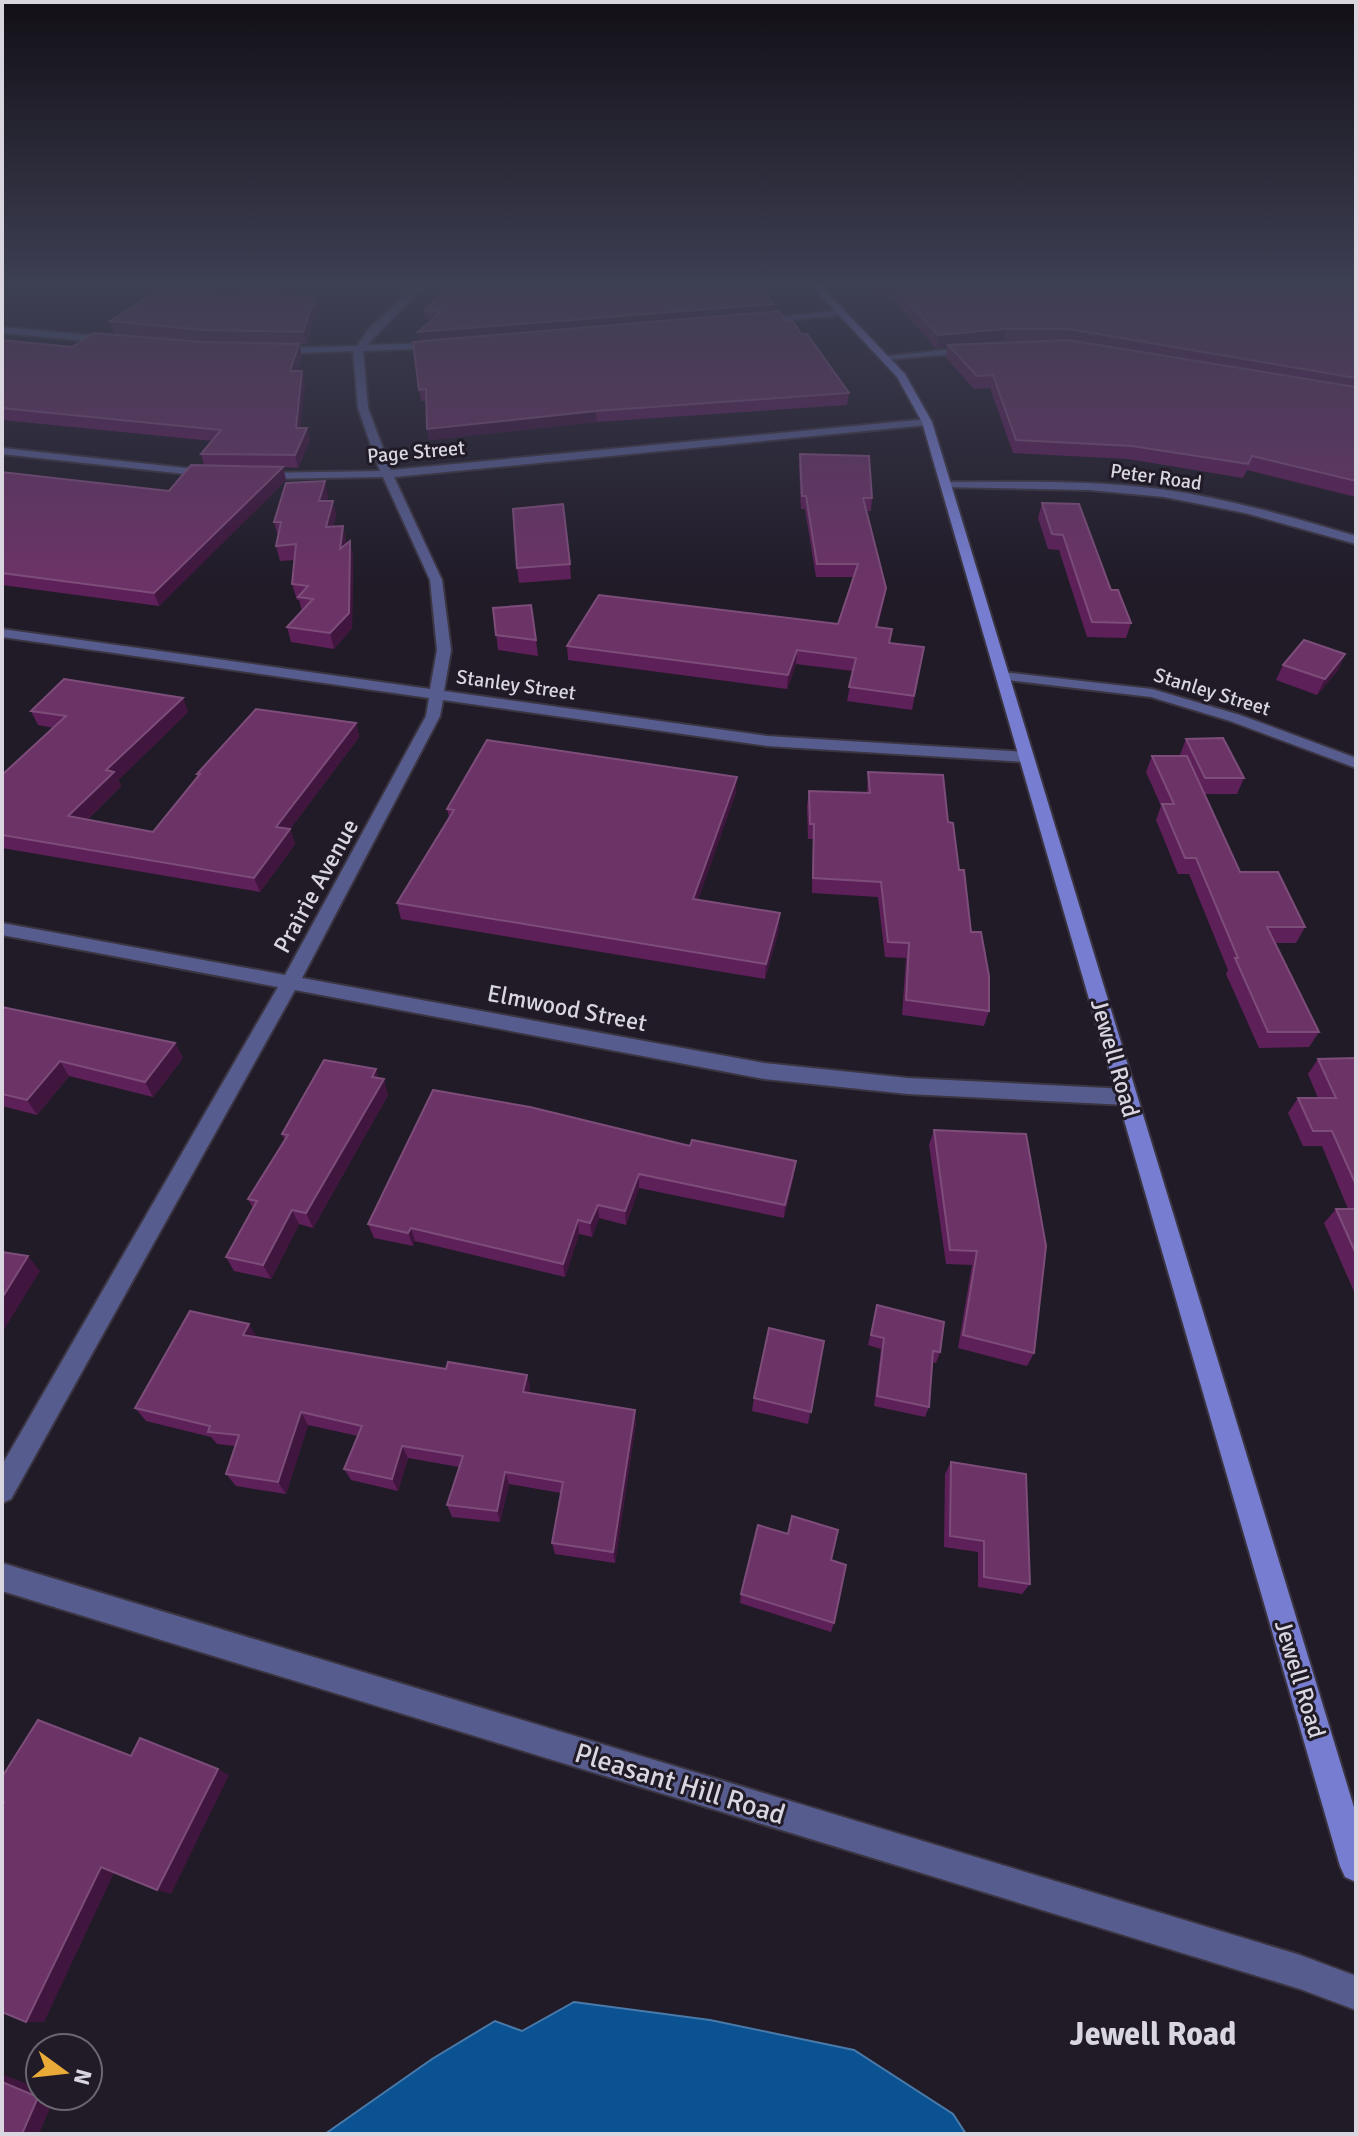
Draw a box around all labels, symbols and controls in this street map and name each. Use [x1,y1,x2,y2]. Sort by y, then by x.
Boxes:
street label: Page Street [366,435,466,469]
street label: Peter Road [1109,458,1203,496]
street label: Stanley Street [1151,662,1273,722]
street label: Stanley Street [455,664,577,706]
street label: Prairie Avenue [267,814,365,958]
street label: Elmwood Street [485,978,649,1038]
street label: Jewell Road [1084,995,1146,1121]
street label: Jewell Road [1268,1616,1332,1742]
street label: Pleasant Hill Road [571,1736,789,1832]
district label: Jewell Road [1070,2015,1236,2054]
north arrow [24,2032,104,2112]
text: N [68,2066,98,2088]

